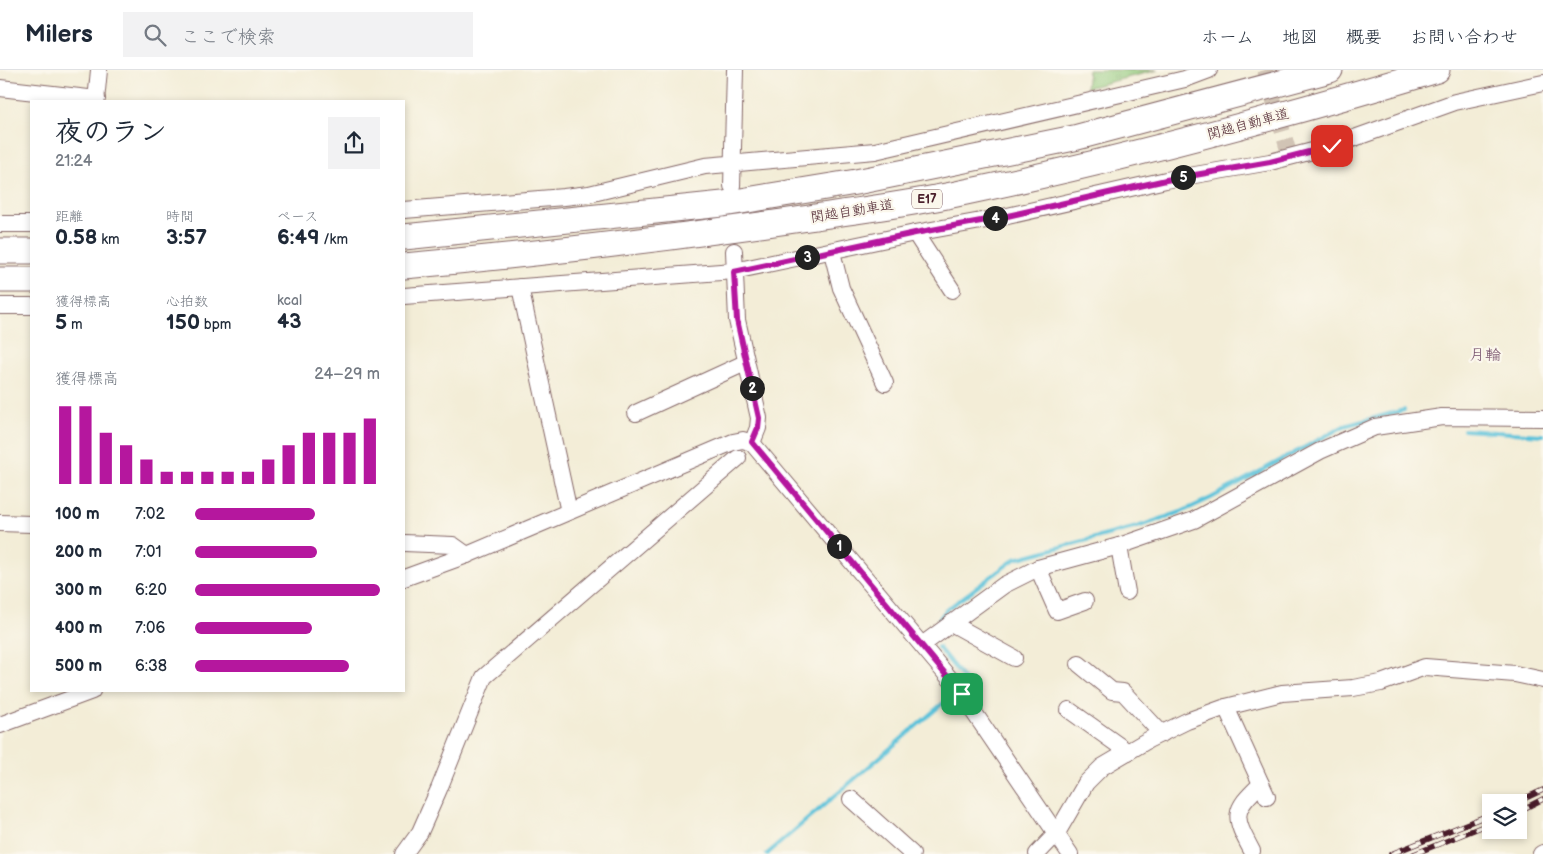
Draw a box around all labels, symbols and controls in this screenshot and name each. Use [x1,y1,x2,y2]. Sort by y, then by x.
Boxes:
search box [123,12,473,57]
text: Milers [25,20,93,49]
icon: search [141,21,169,49]
text: ここで検索 [181,26,276,49]
text: ホーム [1201,27,1254,48]
text: 地図 [1282,27,1318,48]
text: 概要 [1346,27,1382,48]
text: お問い合わせ [1410,27,1518,48]
street label: 関越自動車道 [1205,105,1291,143]
text: 夜のラン [55,116,167,149]
button: share [328,117,380,169]
pin [1311,125,1353,167]
icon: check [1318,132,1346,160]
text: 21:24 [55,152,93,171]
pin: 5 [1170,164,1196,190]
text: 5 [1179,169,1188,186]
road number: E17 [912,190,942,208]
street label: 関越自動車道 [809,196,895,226]
pin: 4 [982,206,1008,230]
text: 距離 [55,208,83,225]
text: 時間 [166,208,194,225]
text: ペース [277,208,318,225]
text: 4 [991,210,1000,227]
text: 0.58 [55,225,97,250]
text: 3:57 [166,225,207,250]
text: 6:49 [277,225,319,250]
text: km [97,231,120,248]
text: /km [319,231,348,248]
pin: 3 [794,244,820,270]
text: 3 [803,249,812,266]
text: kcal [277,292,302,309]
text: 獲得標高 [55,293,111,310]
text: 心拍数 [166,293,208,310]
text: 43 [277,309,302,334]
text: 5 [55,310,67,335]
text: 150 [166,310,200,335]
text: m [67,316,82,333]
text: bpm [200,316,231,333]
district label: 月輪 [1469,346,1501,365]
text: 24–29 m [314,365,380,384]
text: 獲得標高 [55,370,119,389]
pin: 2 [740,376,764,400]
text: 2 [748,380,757,397]
text: 100 m [55,505,100,524]
text: 7:02 [135,505,165,524]
pin: 1 [826,534,852,558]
text: 1 [837,538,842,555]
text: 200 m [55,543,102,562]
text: 7:01 [135,543,162,562]
text: 300 m [55,581,102,600]
text: 6:20 [135,581,167,600]
text: 400 m [55,619,102,638]
text: 7:06 [135,619,165,638]
text: 500 m [55,657,102,676]
text: 6:38 [135,657,167,676]
pin [941,673,983,715]
icon: arrive [948,680,976,708]
map controls [1482,794,1527,839]
button: layers [1482,794,1527,839]

